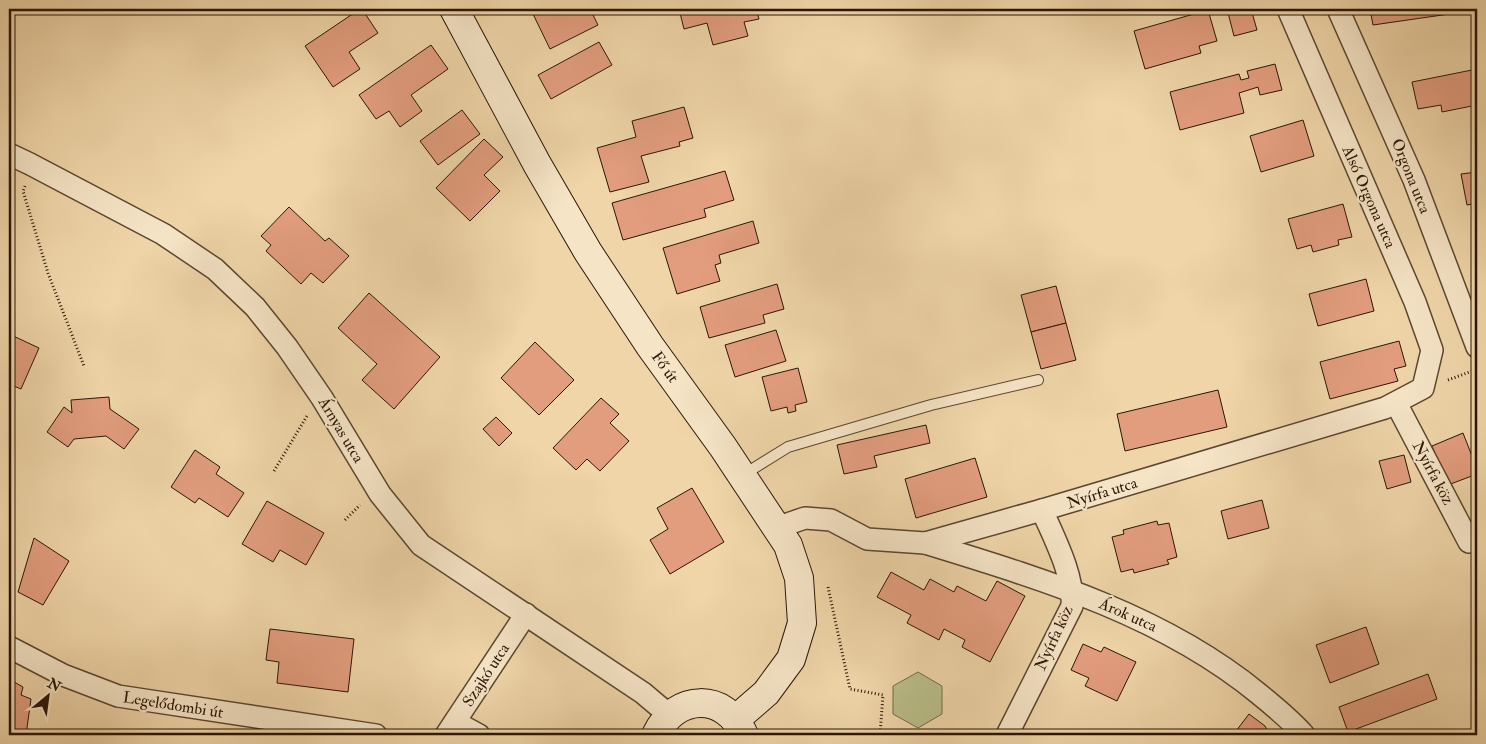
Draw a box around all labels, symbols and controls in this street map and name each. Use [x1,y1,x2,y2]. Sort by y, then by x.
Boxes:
street label: Orgona utca [1387,136,1435,217]
street label: Alsó Orgona utca [1337,142,1401,252]
street label: Fő út [647,347,683,387]
street label: Árnyas utca [313,392,369,467]
street label: Nyírfa köz [1408,438,1458,508]
street label: Nyírfa utca [1064,473,1140,513]
street label: Árok utca [1095,592,1161,637]
street label: Nyírfa köz [1030,602,1078,674]
street label: Szajkó utca [458,639,514,711]
north arrow [22,672,72,722]
text: N [44,674,64,696]
street label: Legelődombi út [121,687,225,723]

